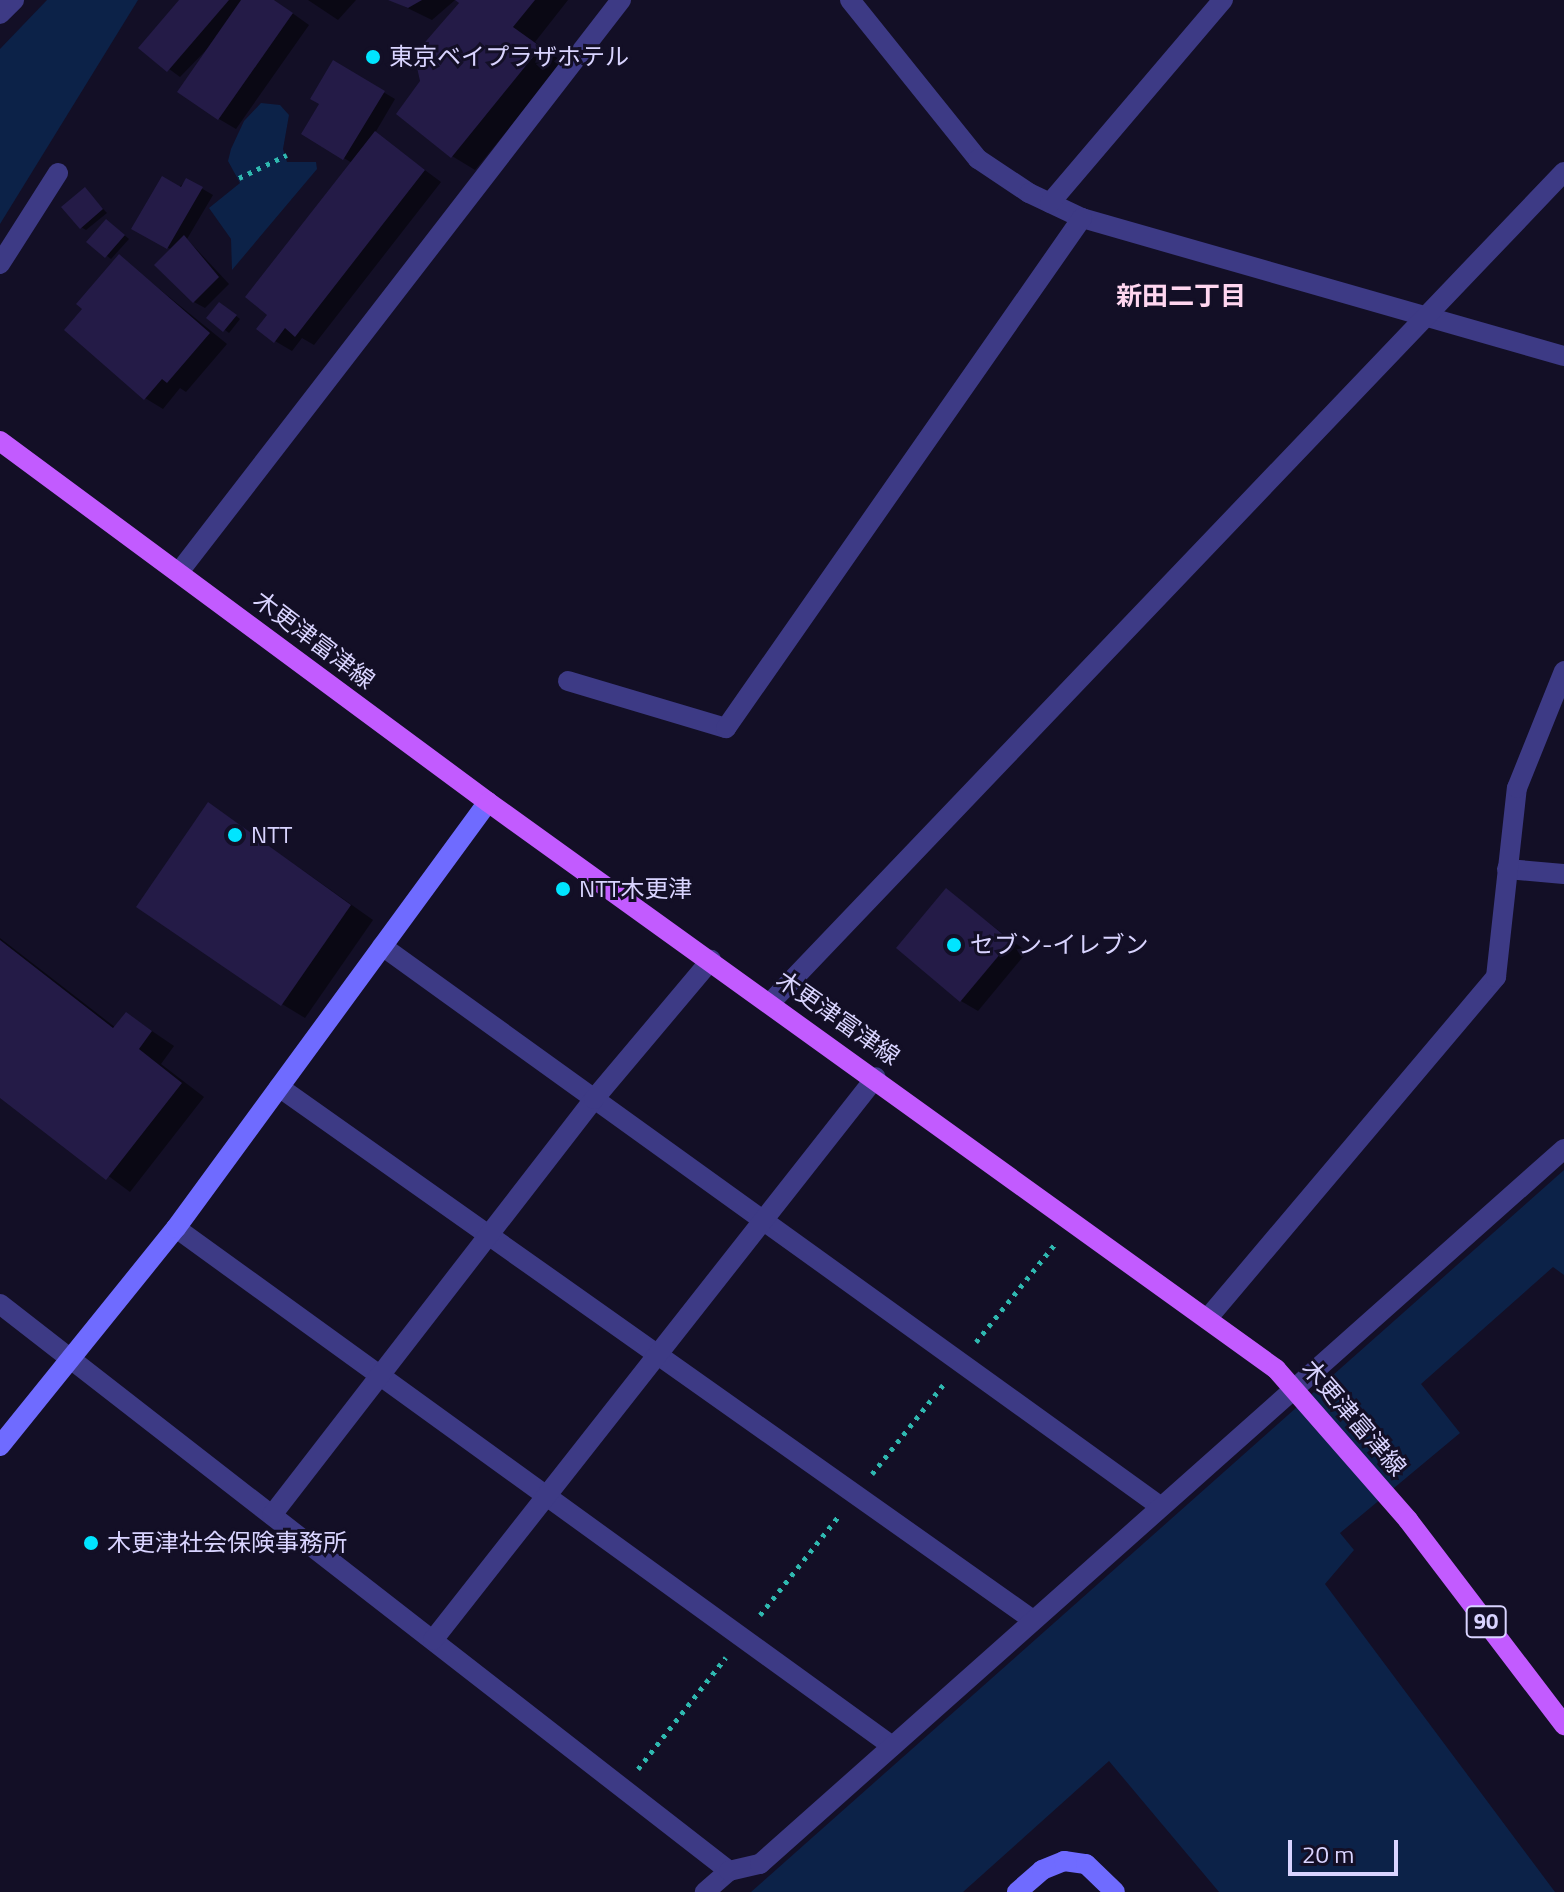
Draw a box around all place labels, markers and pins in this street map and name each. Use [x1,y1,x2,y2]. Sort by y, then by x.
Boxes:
place label: 東京ベイプラザホテル [389,43,629,71]
marker: 東京ベイプラザホテル [364,48,382,66]
place label: NTT [251,821,292,849]
marker: NTT [226,826,244,844]
place label: NTT木更津 [579,875,692,903]
marker: NTT木更津 [554,880,572,898]
place label: セブン-イレブン [970,931,1149,959]
marker: セブン-イレブン [945,936,963,954]
place label: 木更津社会保険事務所 [107,1529,347,1557]
marker: 木更津社会保険事務所 [82,1534,100,1552]

